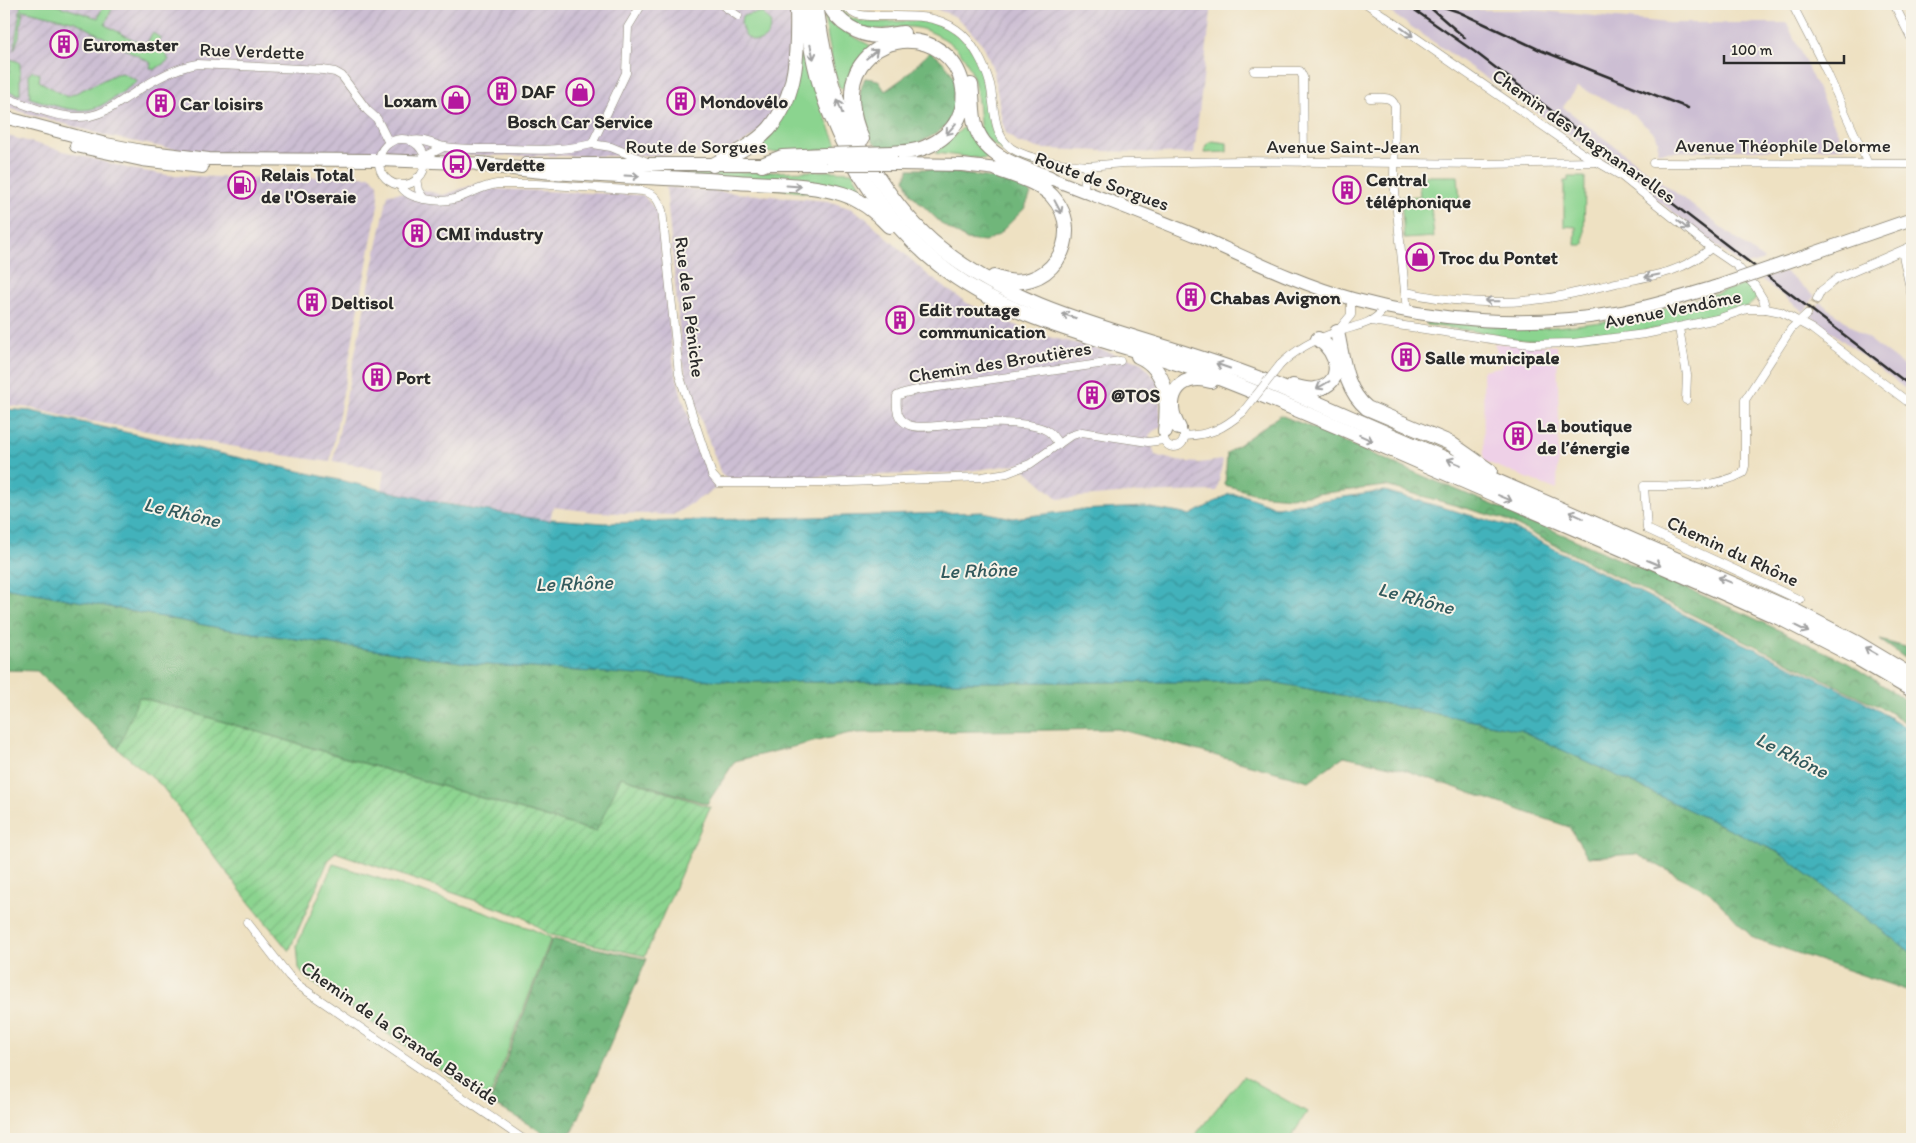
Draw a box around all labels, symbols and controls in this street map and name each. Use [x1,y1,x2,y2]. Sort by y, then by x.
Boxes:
one-way arrow [1400,27,1414,37]
building icon: Euromaster [49,29,79,59]
scale bar [1724,32,1844,64]
place label: Euromaster [83,33,179,56]
street label: Rue Verdette [199,38,305,64]
text: 100 m [1731,41,1773,59]
one-way arrow [808,43,817,59]
one-way arrow [865,48,878,59]
street label: Chemin des Magnanarelles [1488,64,1680,208]
building icon: DAF [487,76,517,106]
shop icon: Bosch Car Service [565,77,595,107]
place label: DAF [521,80,557,103]
shop icon: Loxam [441,85,471,115]
building icon: Mondovélo [666,86,696,116]
building icon: Car loisirs [146,88,176,118]
place label: Loxam [384,89,438,112]
place label: Mondovélo [700,90,788,113]
place label: Car loisirs [180,92,264,115]
one-way arrow [835,100,844,115]
place label: Bosch Car Service [507,110,653,133]
one-way arrow [945,122,957,135]
street label: Avenue Théophile Delorme [1675,134,1891,157]
street label: Route de Sorgues [625,135,767,158]
street label: Avenue Saint-Jean [1266,135,1420,158]
street label: Route de Sorgues [1032,146,1172,216]
bus stop icon: Verdette [442,149,472,179]
place label: Verdette [476,153,545,176]
place label: Relais Total de l'Oseraie [261,163,356,208]
place label: Central téléphonique [1366,168,1471,213]
fuel station icon: Relais Total de l'Oseraie [227,170,257,200]
one-way arrow [623,171,639,180]
building icon: Central téléphonique [1332,175,1362,205]
one-way arrow [786,181,802,191]
one-way arrow [1054,199,1063,214]
building icon: CMI industry [402,218,432,248]
one-way arrow [1676,220,1689,231]
place label: CMI industry [436,222,544,245]
street label: Rue de la Péniche [670,235,710,379]
shop icon: Troc du Pontet [1405,242,1435,272]
place label: Troc du Pontet [1438,246,1558,269]
one-way arrow [1644,272,1660,281]
building icon: Chabas Avignon [1176,282,1206,312]
street label: Avenue Vendôme [1603,284,1743,334]
place label: Chabas Avignon [1210,286,1341,309]
building icon: Deltisol [297,287,327,317]
place label: Deltisol [331,291,394,314]
one-way arrow [1484,296,1500,306]
place label: Edit routage communication [919,298,1046,343]
building icon: Edit routage communication [885,305,915,335]
one-way arrow [1061,311,1077,320]
street label: Chemin des Broutières [907,336,1093,388]
building icon: Salle municipale [1391,342,1421,372]
place label: Salle municipale [1425,346,1560,369]
one-way arrow [1216,361,1232,370]
building icon: Port [362,362,392,392]
place label: Port [396,366,432,389]
building icon: @TOS [1077,380,1107,410]
one-way arrow [1316,380,1331,390]
place label: @TOS [1111,384,1161,407]
place label: La boutique de l’énergie [1537,414,1632,459]
building icon: La boutique de l’énergie [1503,421,1533,451]
one-way arrow [1358,434,1373,443]
one-way arrow [1447,457,1462,467]
water label: Le Rhône [141,492,224,533]
one-way arrow [1497,494,1512,504]
one-way arrow [1569,509,1584,519]
street label: Chemin du Rhône [1663,510,1803,592]
water label: Le Rhône [939,557,1019,583]
one-way arrow [1646,558,1661,568]
water label: Le Rhône [535,570,615,596]
one-way arrow [1717,574,1732,583]
water label: Le Rhône [1375,576,1458,620]
one-way arrow [1794,624,1809,634]
one-way arrow [1864,645,1878,655]
water label: Le Rhône [1752,727,1833,784]
street label: Chemin de la Grande Bastide [297,956,503,1110]

